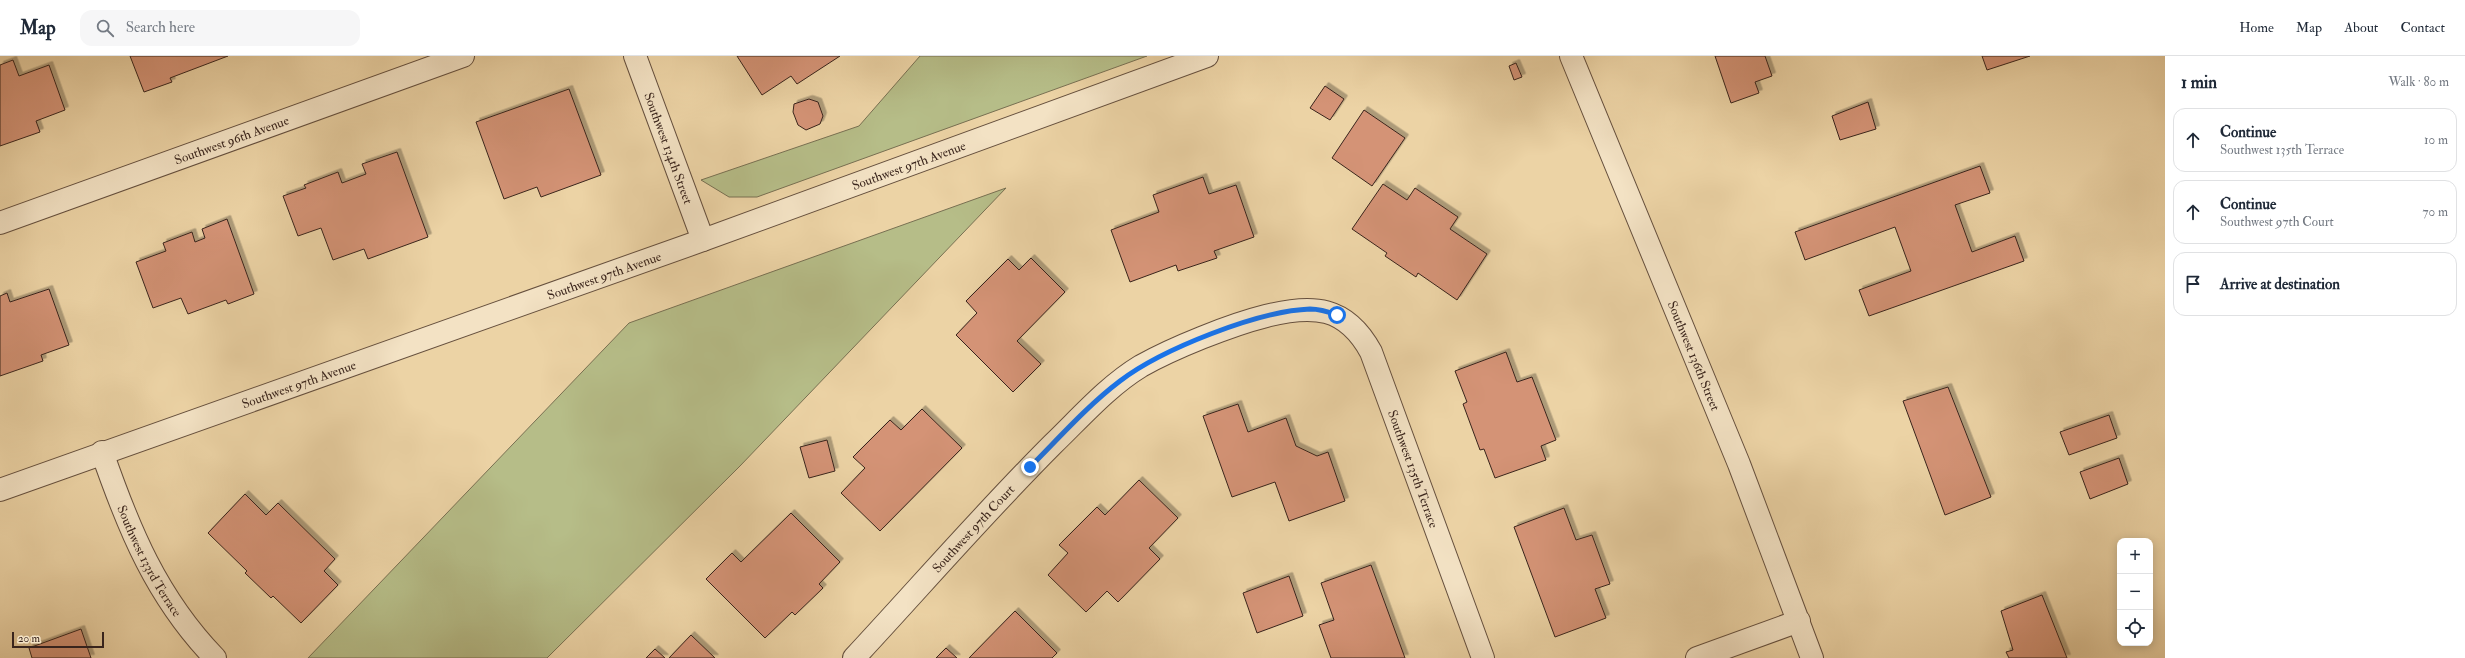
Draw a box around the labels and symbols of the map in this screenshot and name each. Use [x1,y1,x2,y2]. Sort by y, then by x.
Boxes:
street label: Southwest 134th Street [640,90,696,206]
street label: Southwest 96th Avenue [172,112,292,168]
street label: Southwest 97th Avenue [850,138,969,194]
street label: Southwest 97th Avenue [545,248,664,304]
street label: Southwest 136th Street [1664,299,1723,413]
route start [1328,306,1346,324]
street label: Southwest 97th Avenue [240,357,359,412]
street label: Southwest 135th Terrace [1384,408,1442,531]
route end [1021,458,1039,476]
street label: Southwest 97th Court [929,482,1018,576]
street label: Southwest 133rd Terrace [113,503,185,621]
scale bar [12,630,104,649]

